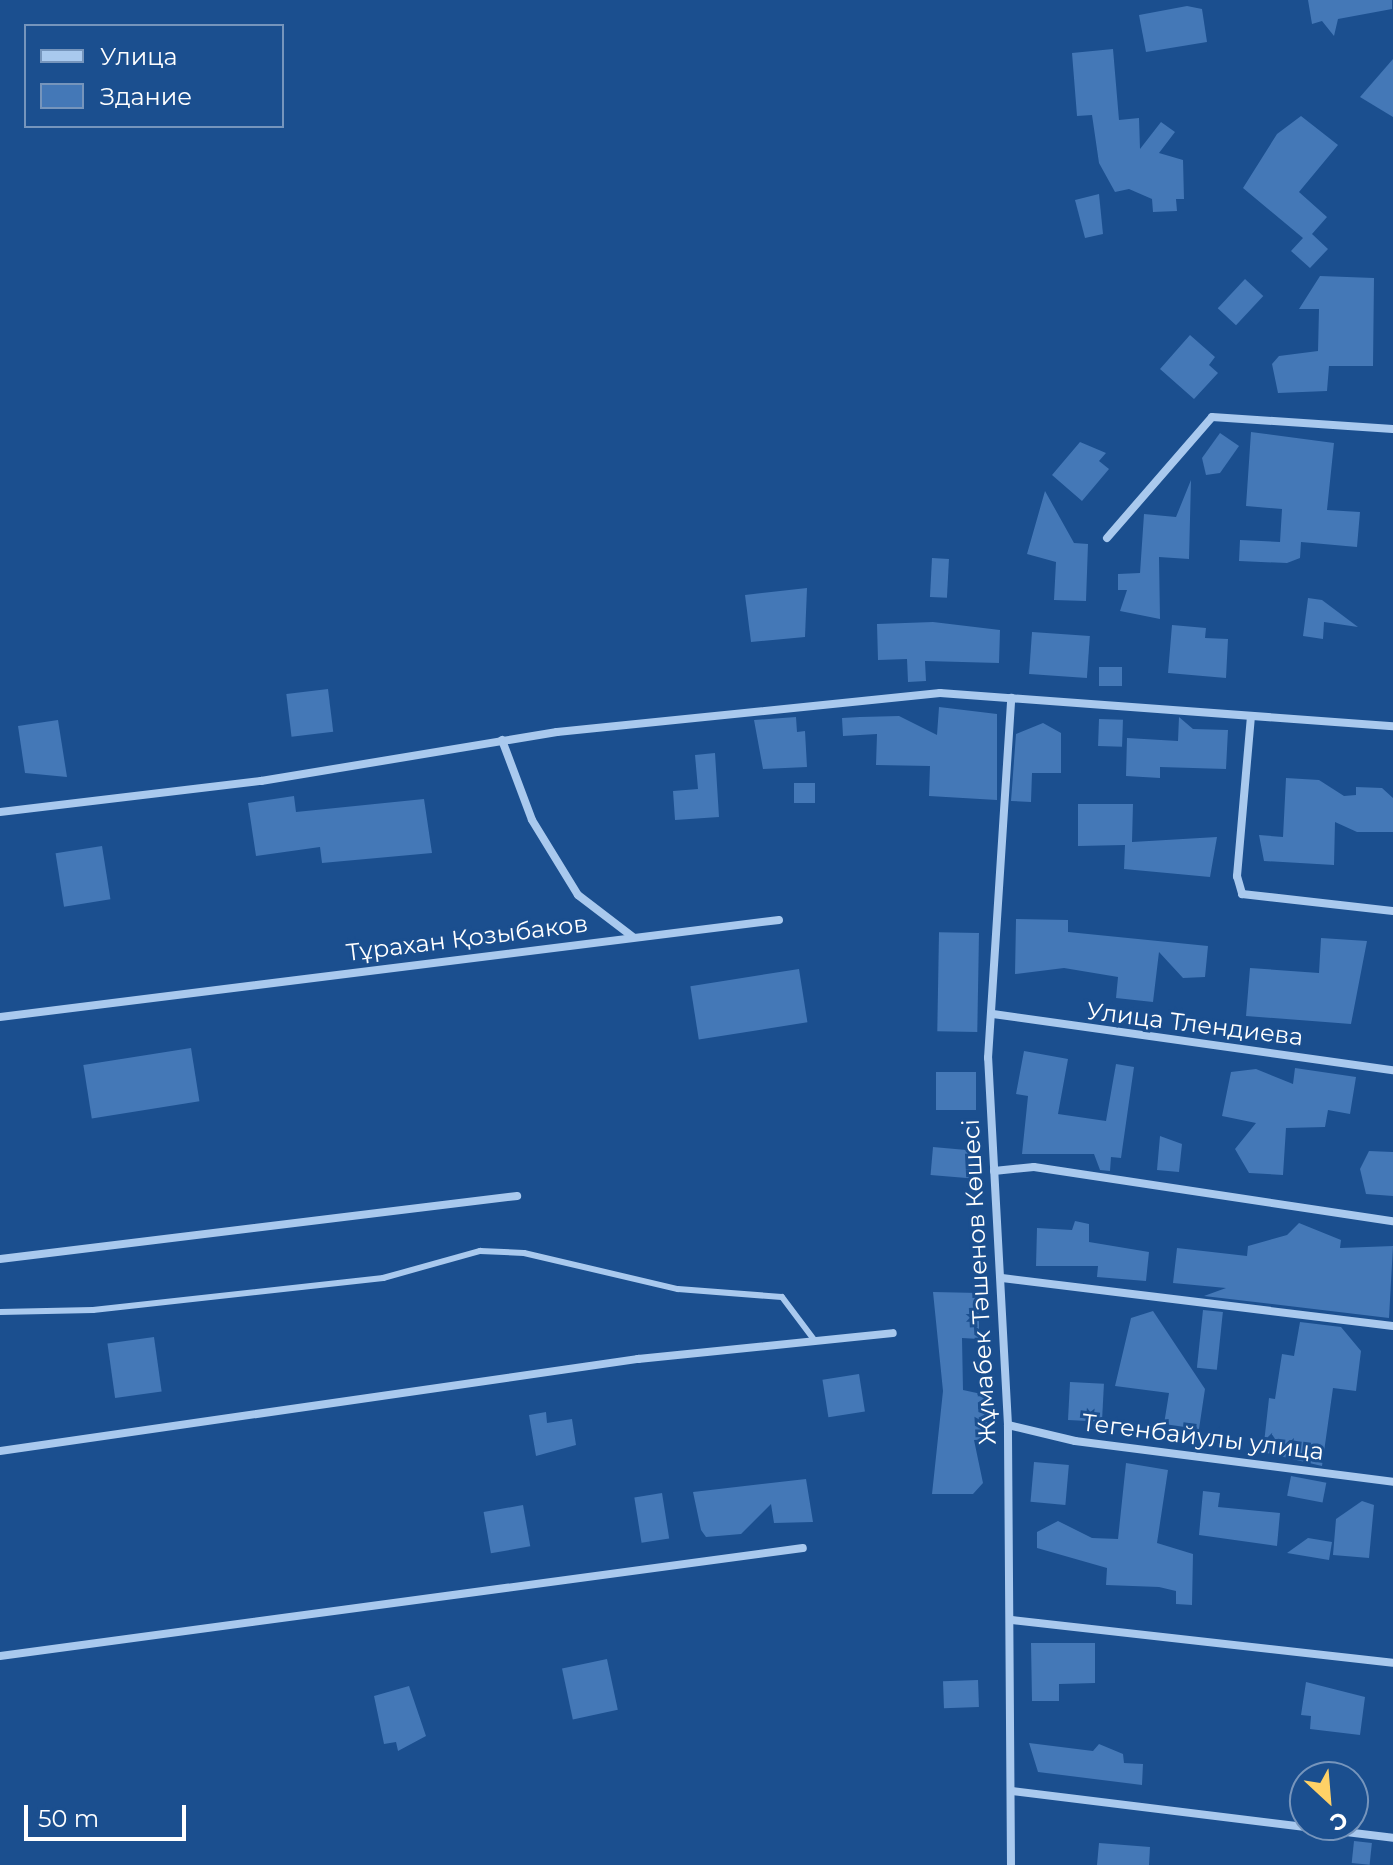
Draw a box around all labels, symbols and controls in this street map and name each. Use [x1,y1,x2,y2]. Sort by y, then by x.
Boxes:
legend [24,24,284,128]
text: Улица [100,42,178,71]
text: Здание [100,82,192,111]
street label: Тұрахан Қозыбаков [345,909,589,967]
street label: Улица Тлендиева [1085,996,1305,1052]
street label: Жұмабек Тәшенов Көшесі [956,1118,1002,1446]
street label: Тегенбайулы улица [1080,1408,1326,1466]
north arrow [1289,1761,1369,1841]
scale bar [28,1789,190,1839]
text: 50 m [38,1804,99,1833]
text: С [1326,1806,1352,1837]

